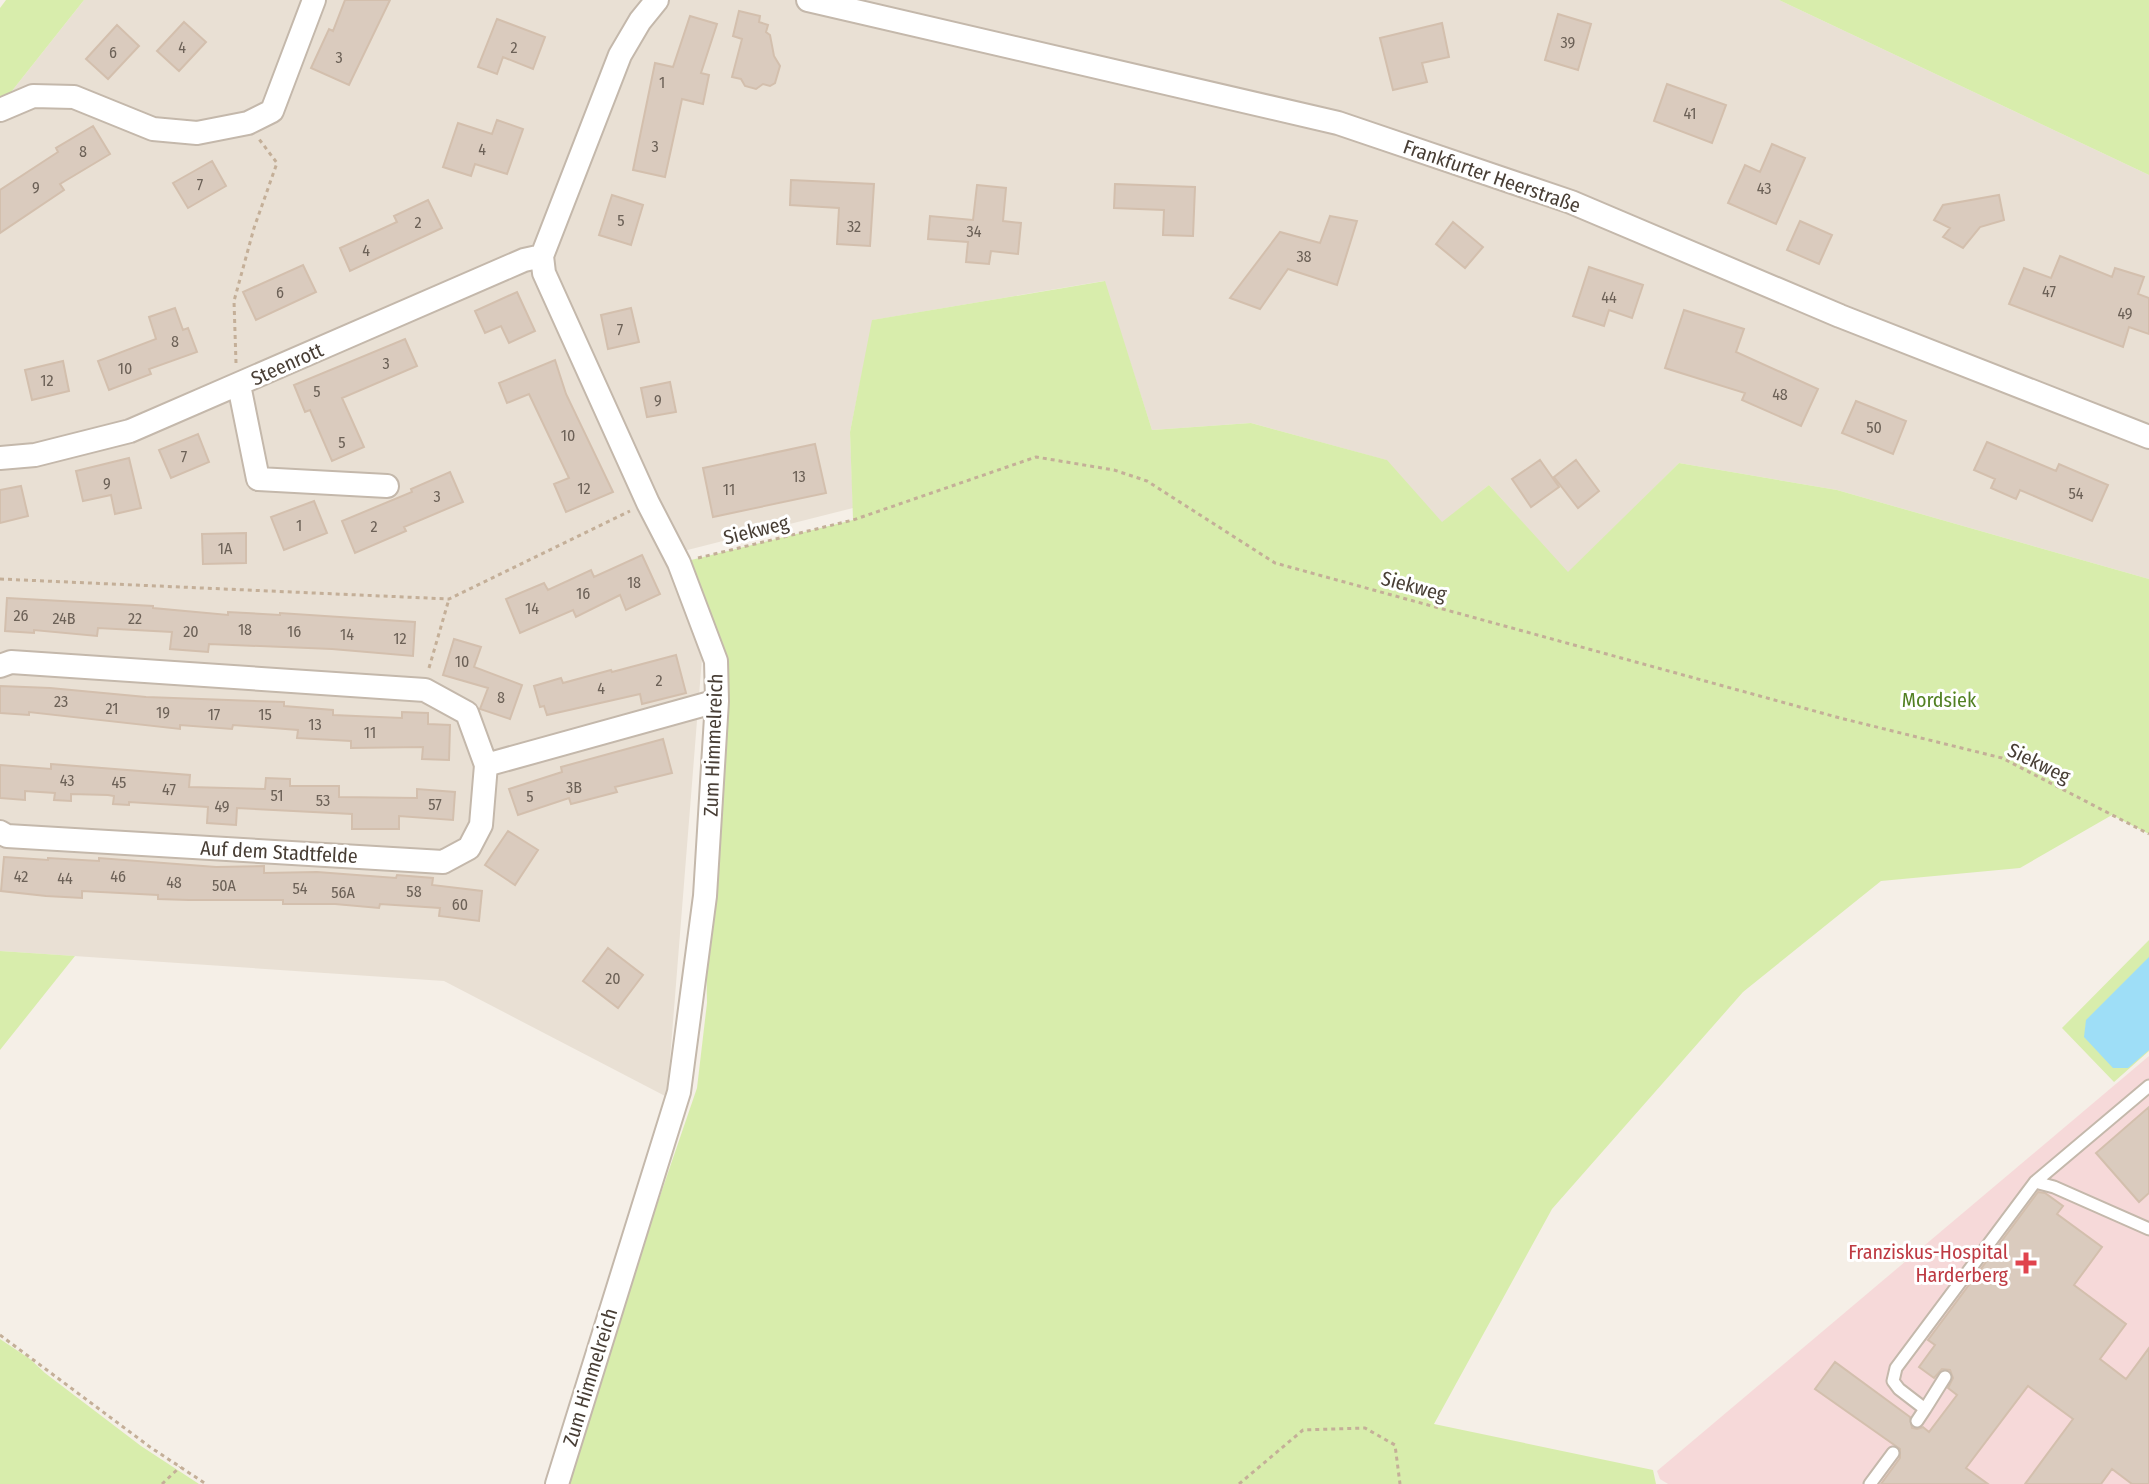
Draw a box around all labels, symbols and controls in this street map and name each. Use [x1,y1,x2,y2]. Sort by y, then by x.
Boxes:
house number: 39 [1561,33,1576,52]
house number: 4 [178,38,186,57]
house number: 2 [510,38,518,57]
house number: 6 [109,43,117,62]
house number: 3 [335,48,343,67]
house number: 1 [659,73,665,92]
house number: 41 [1683,104,1697,123]
street label: Frankfurter Heerstraße [1400,134,1584,218]
house number: 3 [651,137,659,156]
house number: 4 [478,140,486,159]
house number: 8 [79,142,87,161]
house number: 7 [197,175,204,194]
house number: 9 [32,178,40,197]
house number: 43 [1757,179,1771,198]
house number: 5 [617,211,625,230]
house number: 2 [414,213,422,232]
house number: 32 [847,217,861,236]
house number: 34 [967,222,982,241]
house number: 4 [362,241,370,260]
house number: 38 [1296,247,1312,266]
house number: 47 [2042,282,2056,301]
house number: 6 [276,283,284,302]
house number: 44 [1601,288,1617,307]
house number: 49 [2117,304,2133,323]
house number: 7 [617,320,624,339]
house number: 8 [171,332,179,351]
street label: Steenrott [247,337,327,391]
house number: 3 [382,354,390,373]
house number: 10 [118,359,132,378]
house number: 12 [40,371,54,390]
house number: 5 [313,382,321,401]
house number: 48 [1772,385,1788,404]
house number: 9 [654,391,662,410]
house number: 50 [1866,418,1882,437]
house number: 10 [561,426,575,445]
house number: 5 [338,433,346,452]
house number: 7 [181,447,188,466]
house number: 13 [792,467,806,486]
house number: 9 [103,474,111,493]
house number: 12 [577,479,591,498]
house number: 11 [723,480,735,499]
house number: 54 [2068,484,2084,503]
house number: 3 [433,487,441,506]
street label: Siekweg [721,510,792,550]
house number: 1 [296,516,302,535]
house number: 2 [370,517,378,536]
house number: 1A [218,539,233,558]
street label: Siekweg [1379,566,1450,606]
house number: 18 [627,573,641,592]
house number: 16 [576,584,590,603]
house number: 14 [525,599,539,618]
house number: 26 [14,606,29,625]
house number: 24B [52,609,76,628]
house number: 22 [128,609,142,628]
house number: 18 [238,620,252,639]
house number: 20 [183,622,199,641]
house number: 16 [287,622,301,641]
house number: 14 [340,625,354,644]
house number: 12 [393,629,407,648]
house number: 10 [455,652,469,671]
house number: 2 [655,671,663,690]
street label: Zum Himmelreich [699,673,727,817]
house number: 4 [597,679,605,698]
house number: 8 [497,688,505,707]
park label: Mordsiek [1902,688,1977,712]
house number: 23 [54,692,68,711]
house number: 21 [106,699,118,718]
house number: 19 [156,703,170,722]
house number: 17 [208,705,221,724]
house number: 15 [258,705,272,724]
house number: 13 [308,715,322,734]
house number: 11 [364,723,376,742]
street label: Siekweg [2004,738,2075,789]
house number: 43 [60,771,74,790]
house number: 45 [112,773,126,792]
house number: 3B [566,778,582,797]
house number: 47 [162,780,176,799]
house number: 51 [271,786,283,805]
house number: 5 [526,787,534,806]
house number: 53 [316,791,330,810]
house number: 57 [428,795,442,814]
house number: 49 [214,797,230,816]
street label: Auf dem Stadtfelde [200,836,358,868]
house number: 42 [14,867,28,886]
house number: 46 [110,867,126,886]
house number: 44 [57,869,73,888]
house number: 48 [166,873,182,892]
house number: 50A [212,876,237,895]
house number: 54 [292,879,308,898]
house number: 58 [406,882,422,901]
house number: 56A [331,883,355,902]
house number: 60 [452,895,468,914]
house number: 20 [605,969,621,988]
place label: Franziskus-Hospital Harderberg [1848,1240,2009,1287]
marker: Franziskus-Hospital Harderberg [2015,1252,2037,1274]
street label: Zum Himmelreich [558,1305,622,1449]

